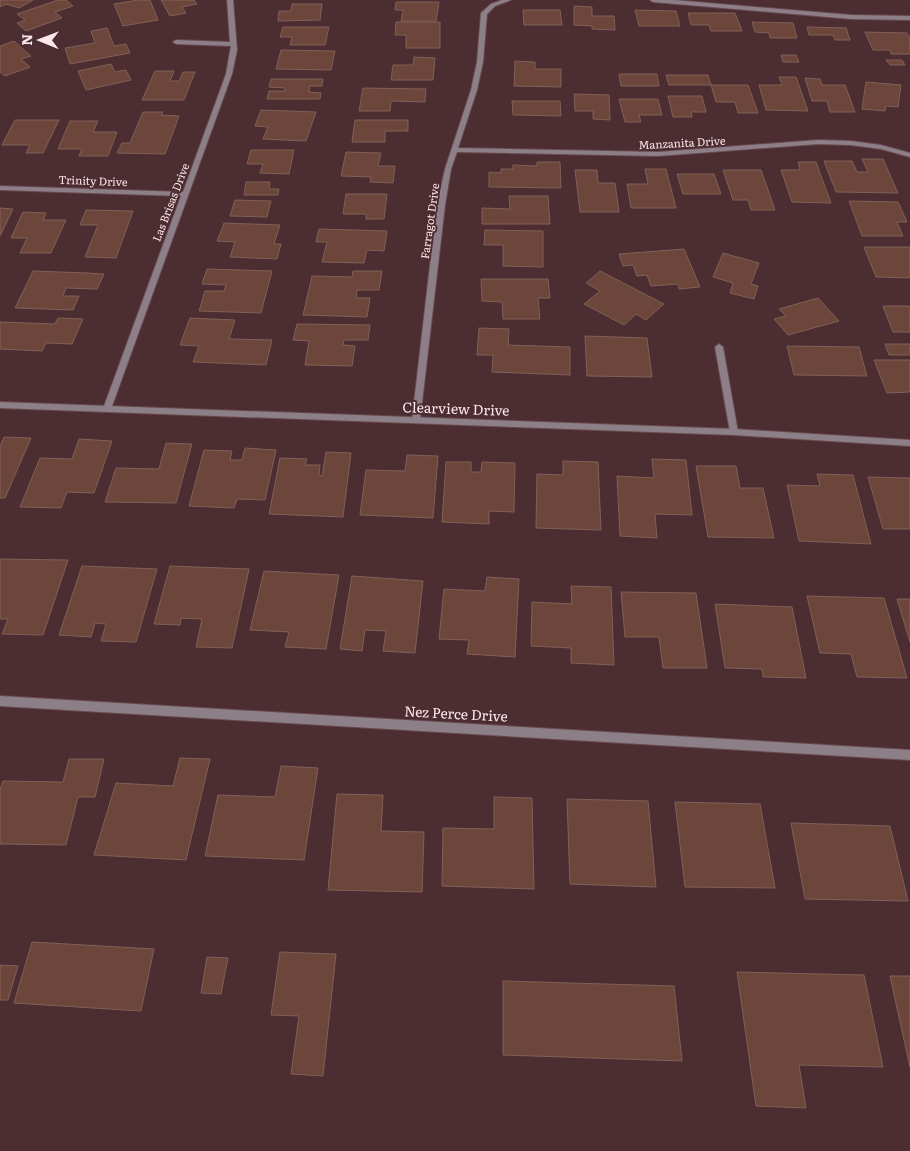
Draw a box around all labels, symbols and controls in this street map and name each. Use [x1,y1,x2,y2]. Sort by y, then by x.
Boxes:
north arrow [15,15,65,65]
text: N [16,33,36,46]
street label: Manzanita Drive [638,132,726,152]
street label: Las Brisas Drive [148,160,192,244]
street label: Trinity Drive [58,171,128,189]
street label: Farragot Drive [416,182,442,260]
street label: Clearview Drive [402,396,510,420]
street label: Nez Perce Drive [404,700,508,726]

